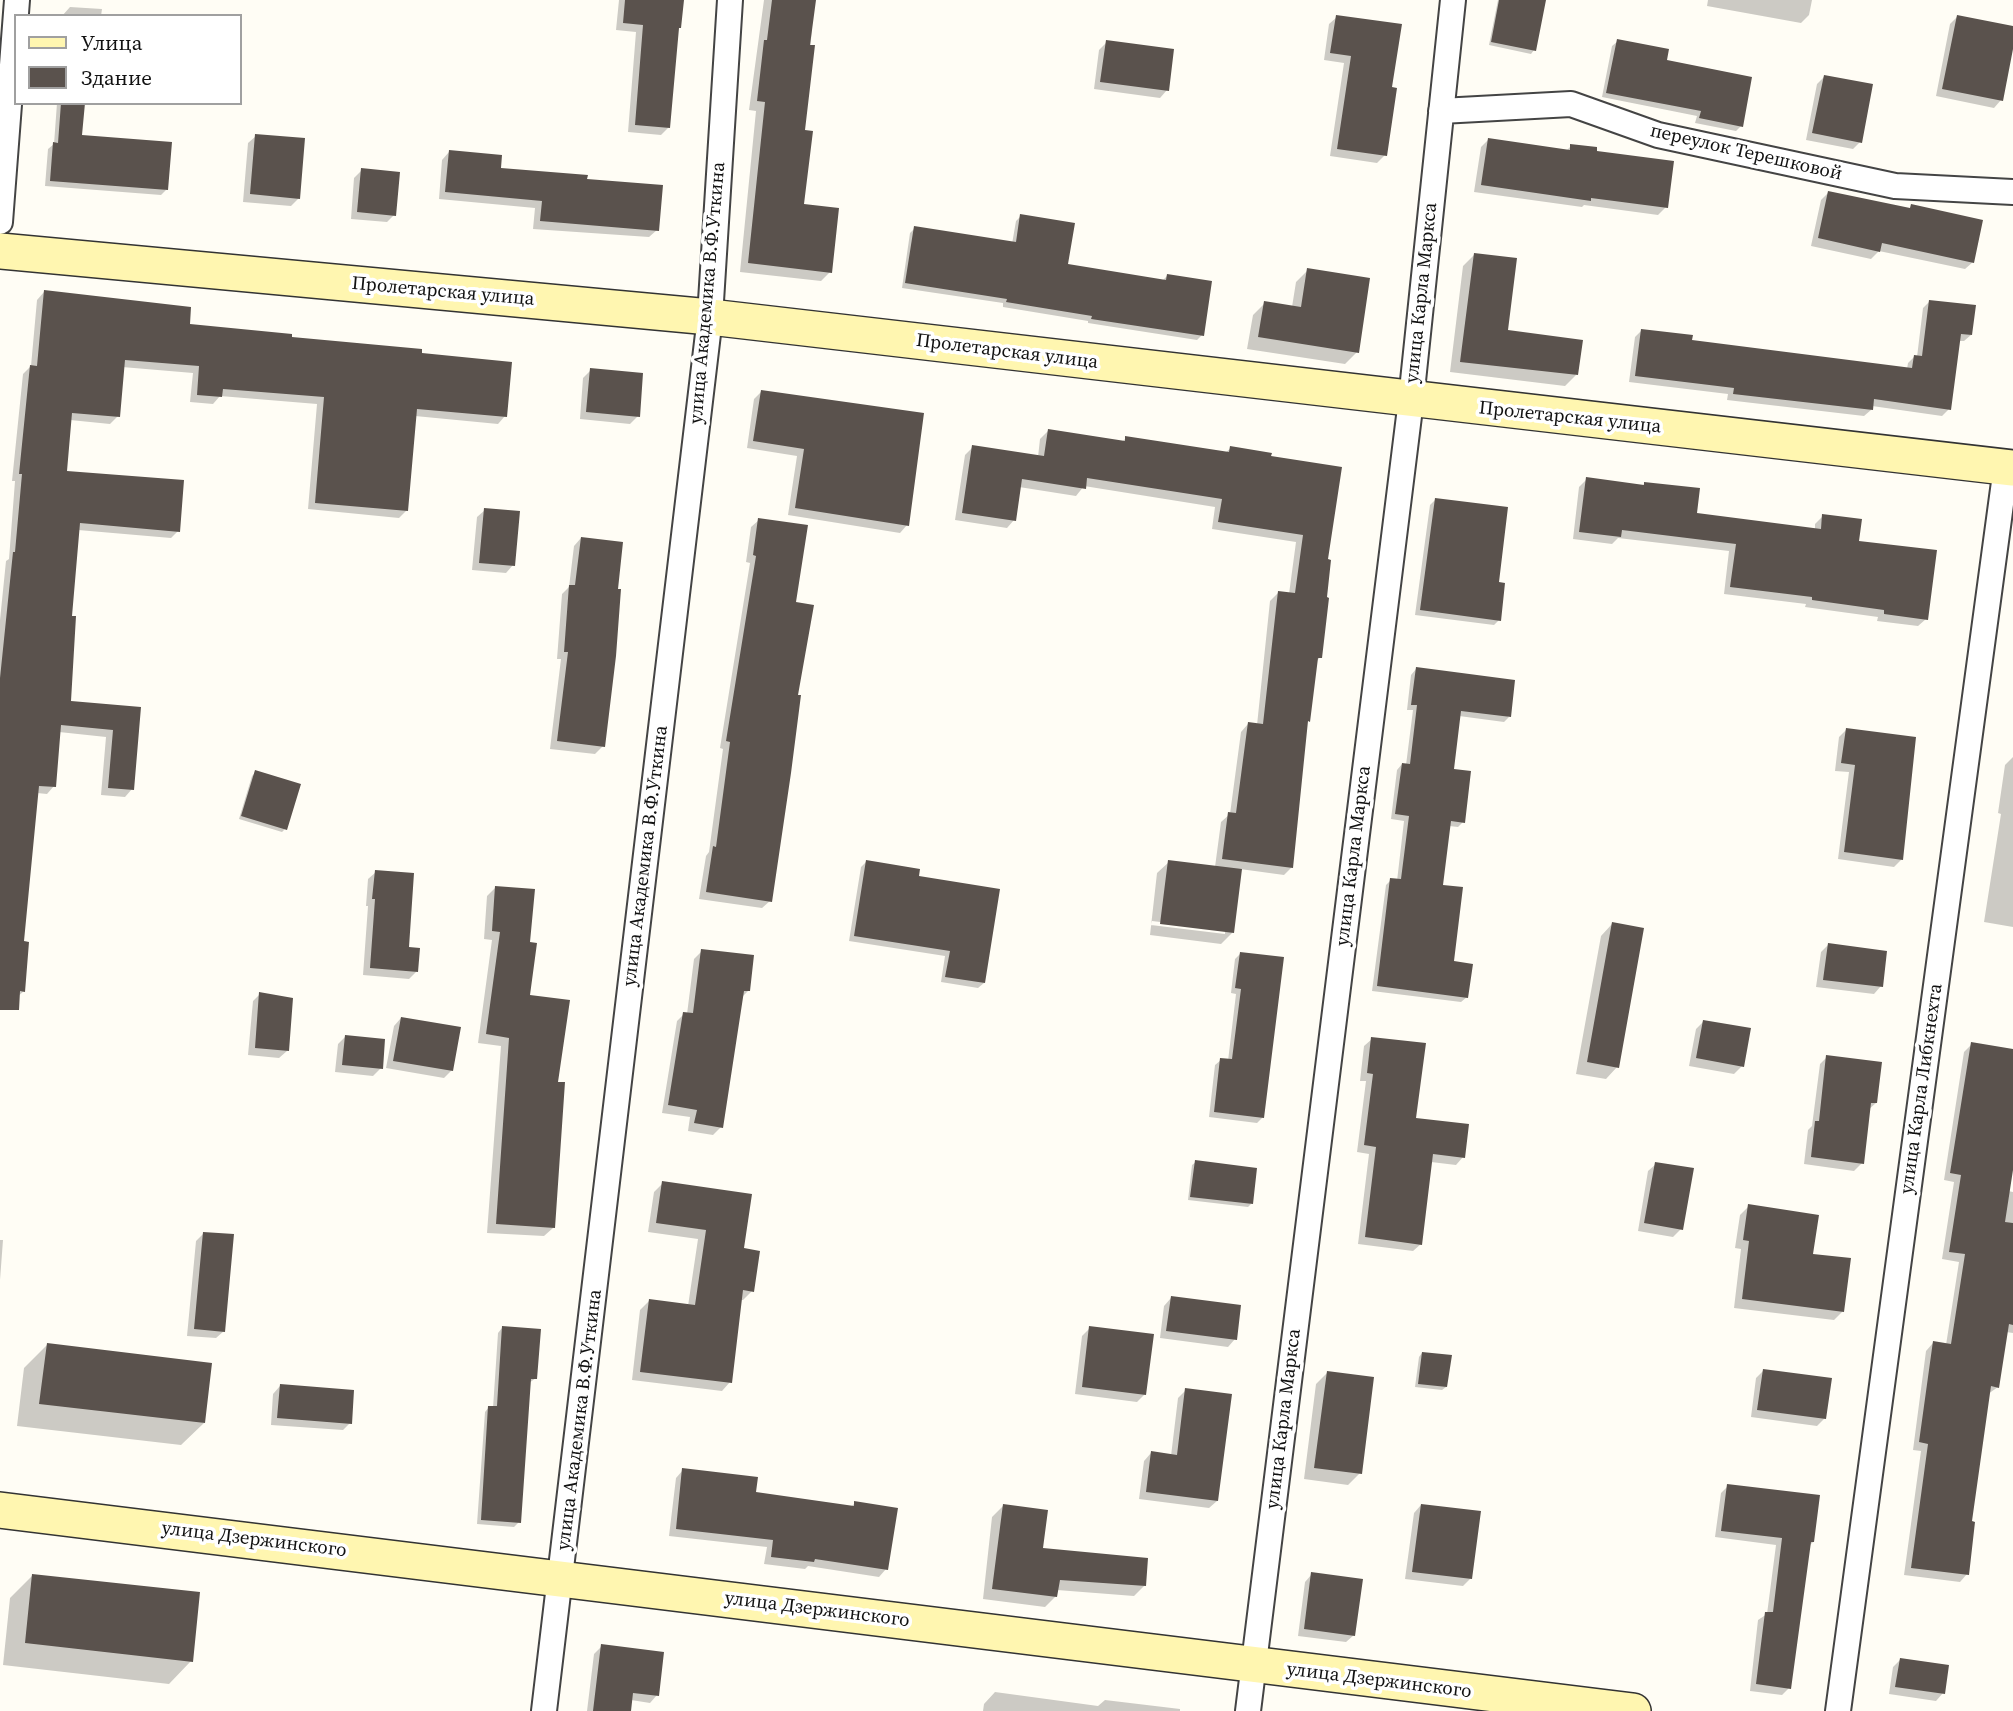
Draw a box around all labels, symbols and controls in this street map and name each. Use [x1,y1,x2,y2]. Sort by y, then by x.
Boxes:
legend [14,14,242,105]
text: Улица [81,28,142,57]
text: Здание [81,63,152,92]
street label: переулок Терешковой [1648,120,1844,186]
street label: улица Академика В.Ф.Уткина [685,161,731,425]
street label: улица Карла Маркса [1401,202,1443,384]
street label: Пролетарская улица [351,273,535,311]
street label: Пролетарская улица [915,330,1099,374]
street label: Пролетарская улица [1478,397,1662,439]
street label: улица Академика В.Ф.Уткина [619,724,673,988]
street label: улица Карла Маркса [1332,765,1376,947]
street label: улица Карла Либкнехта [1896,982,1948,1196]
street label: улица Академика В.Ф.Уткина [553,1288,607,1552]
street label: улица Карла Маркса [1262,1328,1306,1510]
street label: улица Дзержинского [160,1517,348,1563]
street label: улица Дзержинского [723,1587,911,1633]
street label: улица Дзержинского [1285,1658,1473,1704]

